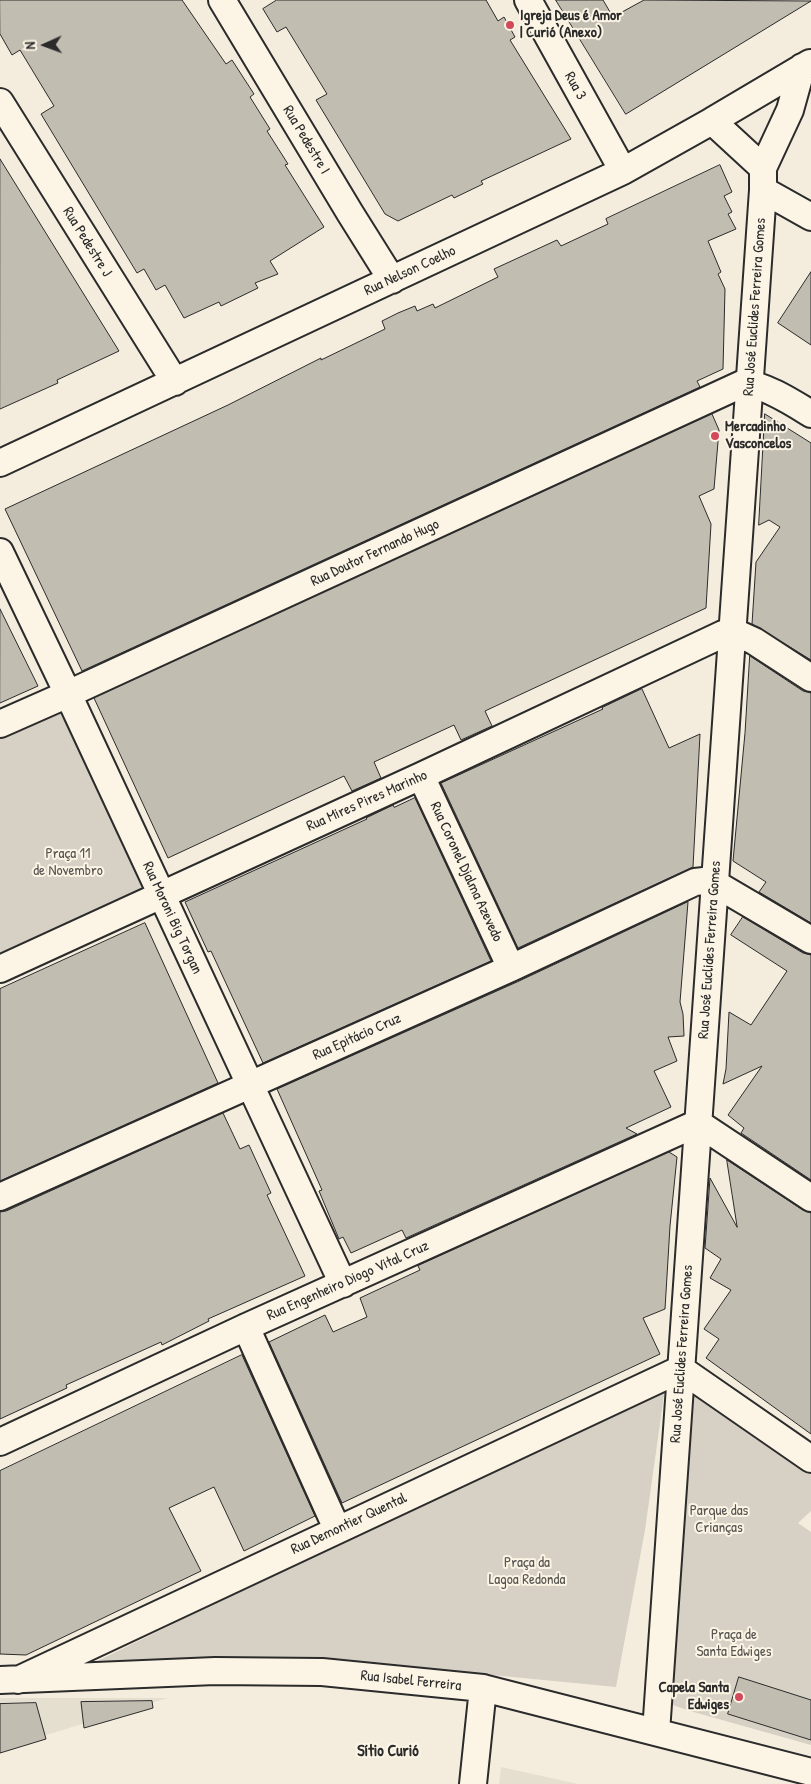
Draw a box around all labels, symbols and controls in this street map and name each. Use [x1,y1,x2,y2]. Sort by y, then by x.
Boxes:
place label: Igreja Deus é Amor | Curió (Anexo) [520,7,622,42]
marker: Igreja Deus é Amor | Curió (Anexo) [504,19,516,31]
north arrow [20,20,70,70]
text: N [20,41,39,50]
street label: Rua 3 [560,69,590,103]
street label: Rua Pedestre I [279,102,333,178]
street label: Rua Pedestre J [58,204,116,280]
street label: Rua José Euclides Ferreira Gomes [740,217,770,397]
street label: Rua Nelson Coelho [361,242,459,300]
place label: Mercadinho Vasconcelos [725,418,791,453]
marker: Mercadinho Vasconcelos [709,430,721,442]
street label: Rua Doutor Fernando Hugo [308,515,442,591]
street label: Rua Mires Pires Marinho [304,766,430,836]
street label: Rua Coronel Djalma Azevedo [426,799,506,945]
park label: Praça 11 de Novembro [33,845,103,880]
street label: Rua Moroni Big Torgan [138,859,206,977]
street label: Rua José Euclides Ferreira Gomes [695,860,725,1040]
street label: Rua Epitácio Cruz [310,1010,404,1064]
street label: Rua Engenheiro Diogo Vital Cruz [264,1237,432,1325]
street label: Rua José Euclides Ferreira Gomes [667,1264,697,1444]
street label: Rua Demontier Quental [288,1489,410,1559]
park label: Parque das Crianças [690,1502,748,1537]
park label: Praça da Lagoa Redonda [489,1554,565,1589]
park label: Praça de Santa Edwiges [696,1626,772,1661]
street label: Rua Isabel Ferreira [360,1667,462,1695]
place label: Capela Santa Edwiges [659,1679,729,1714]
marker: Capela Santa Edwiges [733,1691,745,1703]
district label: Sítio Curió [357,1742,419,1762]

